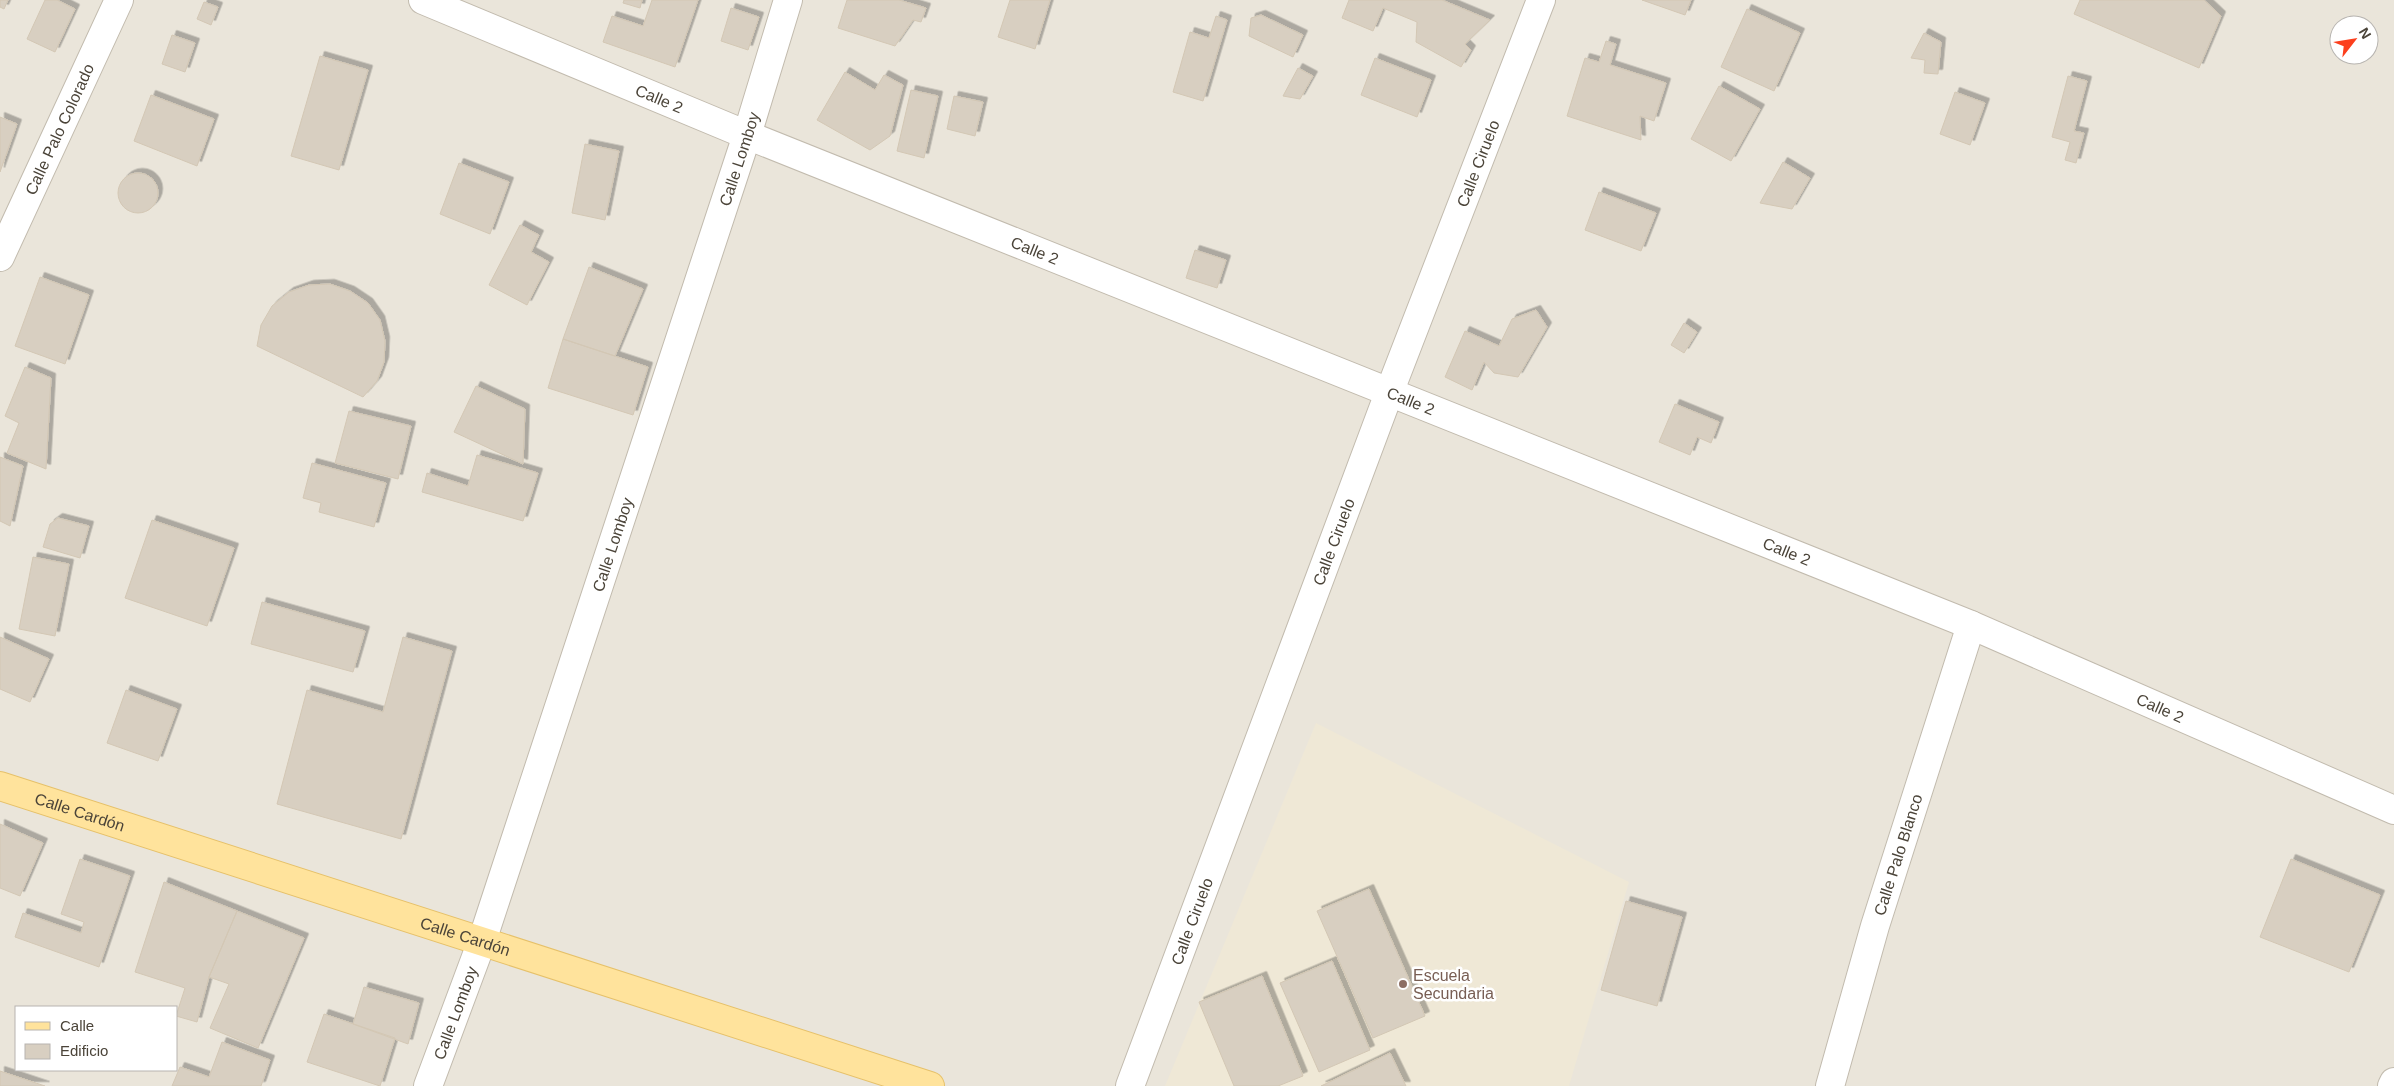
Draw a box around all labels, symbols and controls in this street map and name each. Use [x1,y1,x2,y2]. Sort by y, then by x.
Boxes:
north arrow [2329,15,2379,65]
text: N [2356,25,2375,42]
street label: Calle Palo Colorado [22,61,97,197]
street label: Calle 2 [633,81,686,116]
street label: Calle Lomboy [716,110,762,208]
street label: Calle Ciruelo [1453,117,1502,209]
street label: Calle 2 [1008,233,1061,267]
street label: Calle 2 [1384,384,1437,418]
street label: Calle Lomboy [589,495,636,594]
street label: Calle Ciruelo [1309,496,1357,588]
street label: Calle 2 [1760,534,1813,568]
street label: Calle 2 [2134,690,2187,726]
street label: Calle Cardón [33,789,127,834]
street label: Calle Palo Blanco [1870,792,1925,918]
street label: Calle Ciruelo [1168,875,1216,967]
street label: Calle Cardón [418,914,512,959]
street label: Calle Lomboy [430,964,480,1062]
place label: Escuela Secundaria [1413,967,1494,1002]
marker: Escuela Secundaria [1397,978,1409,990]
legend [15,1006,178,1071]
text: Calle [60,1017,94,1034]
text: Edificio [60,1042,108,1059]

